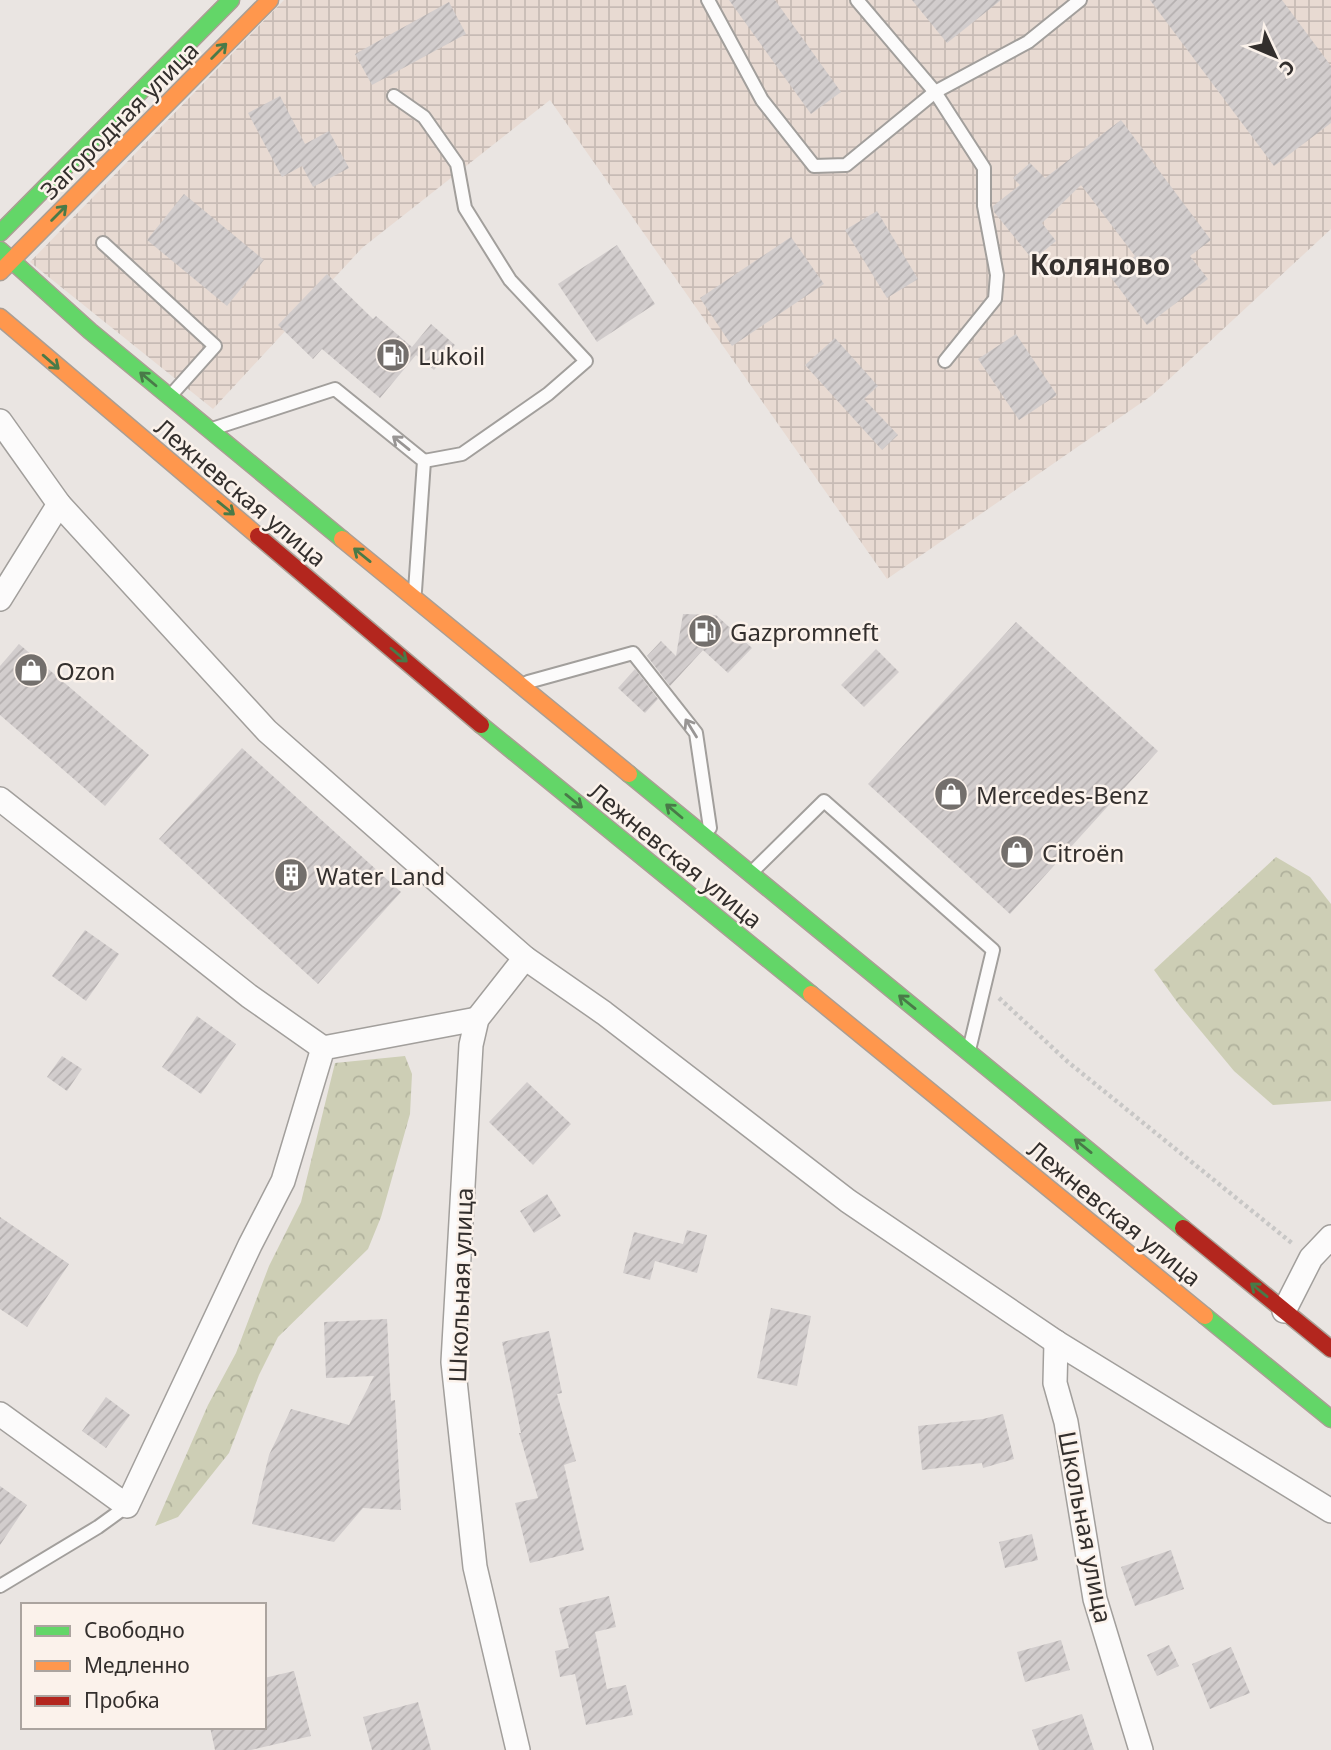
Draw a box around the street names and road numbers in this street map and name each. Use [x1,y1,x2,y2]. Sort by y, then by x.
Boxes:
street label: Загородная улица [33,34,205,206]
street label: Лежневская улица [148,410,334,574]
street label: Лежневская улица [582,775,770,935]
street label: Лежневская улица [1021,1133,1209,1293]
street label: Школьная улица [440,1187,480,1383]
street label: Школьная улица [1051,1428,1121,1626]

